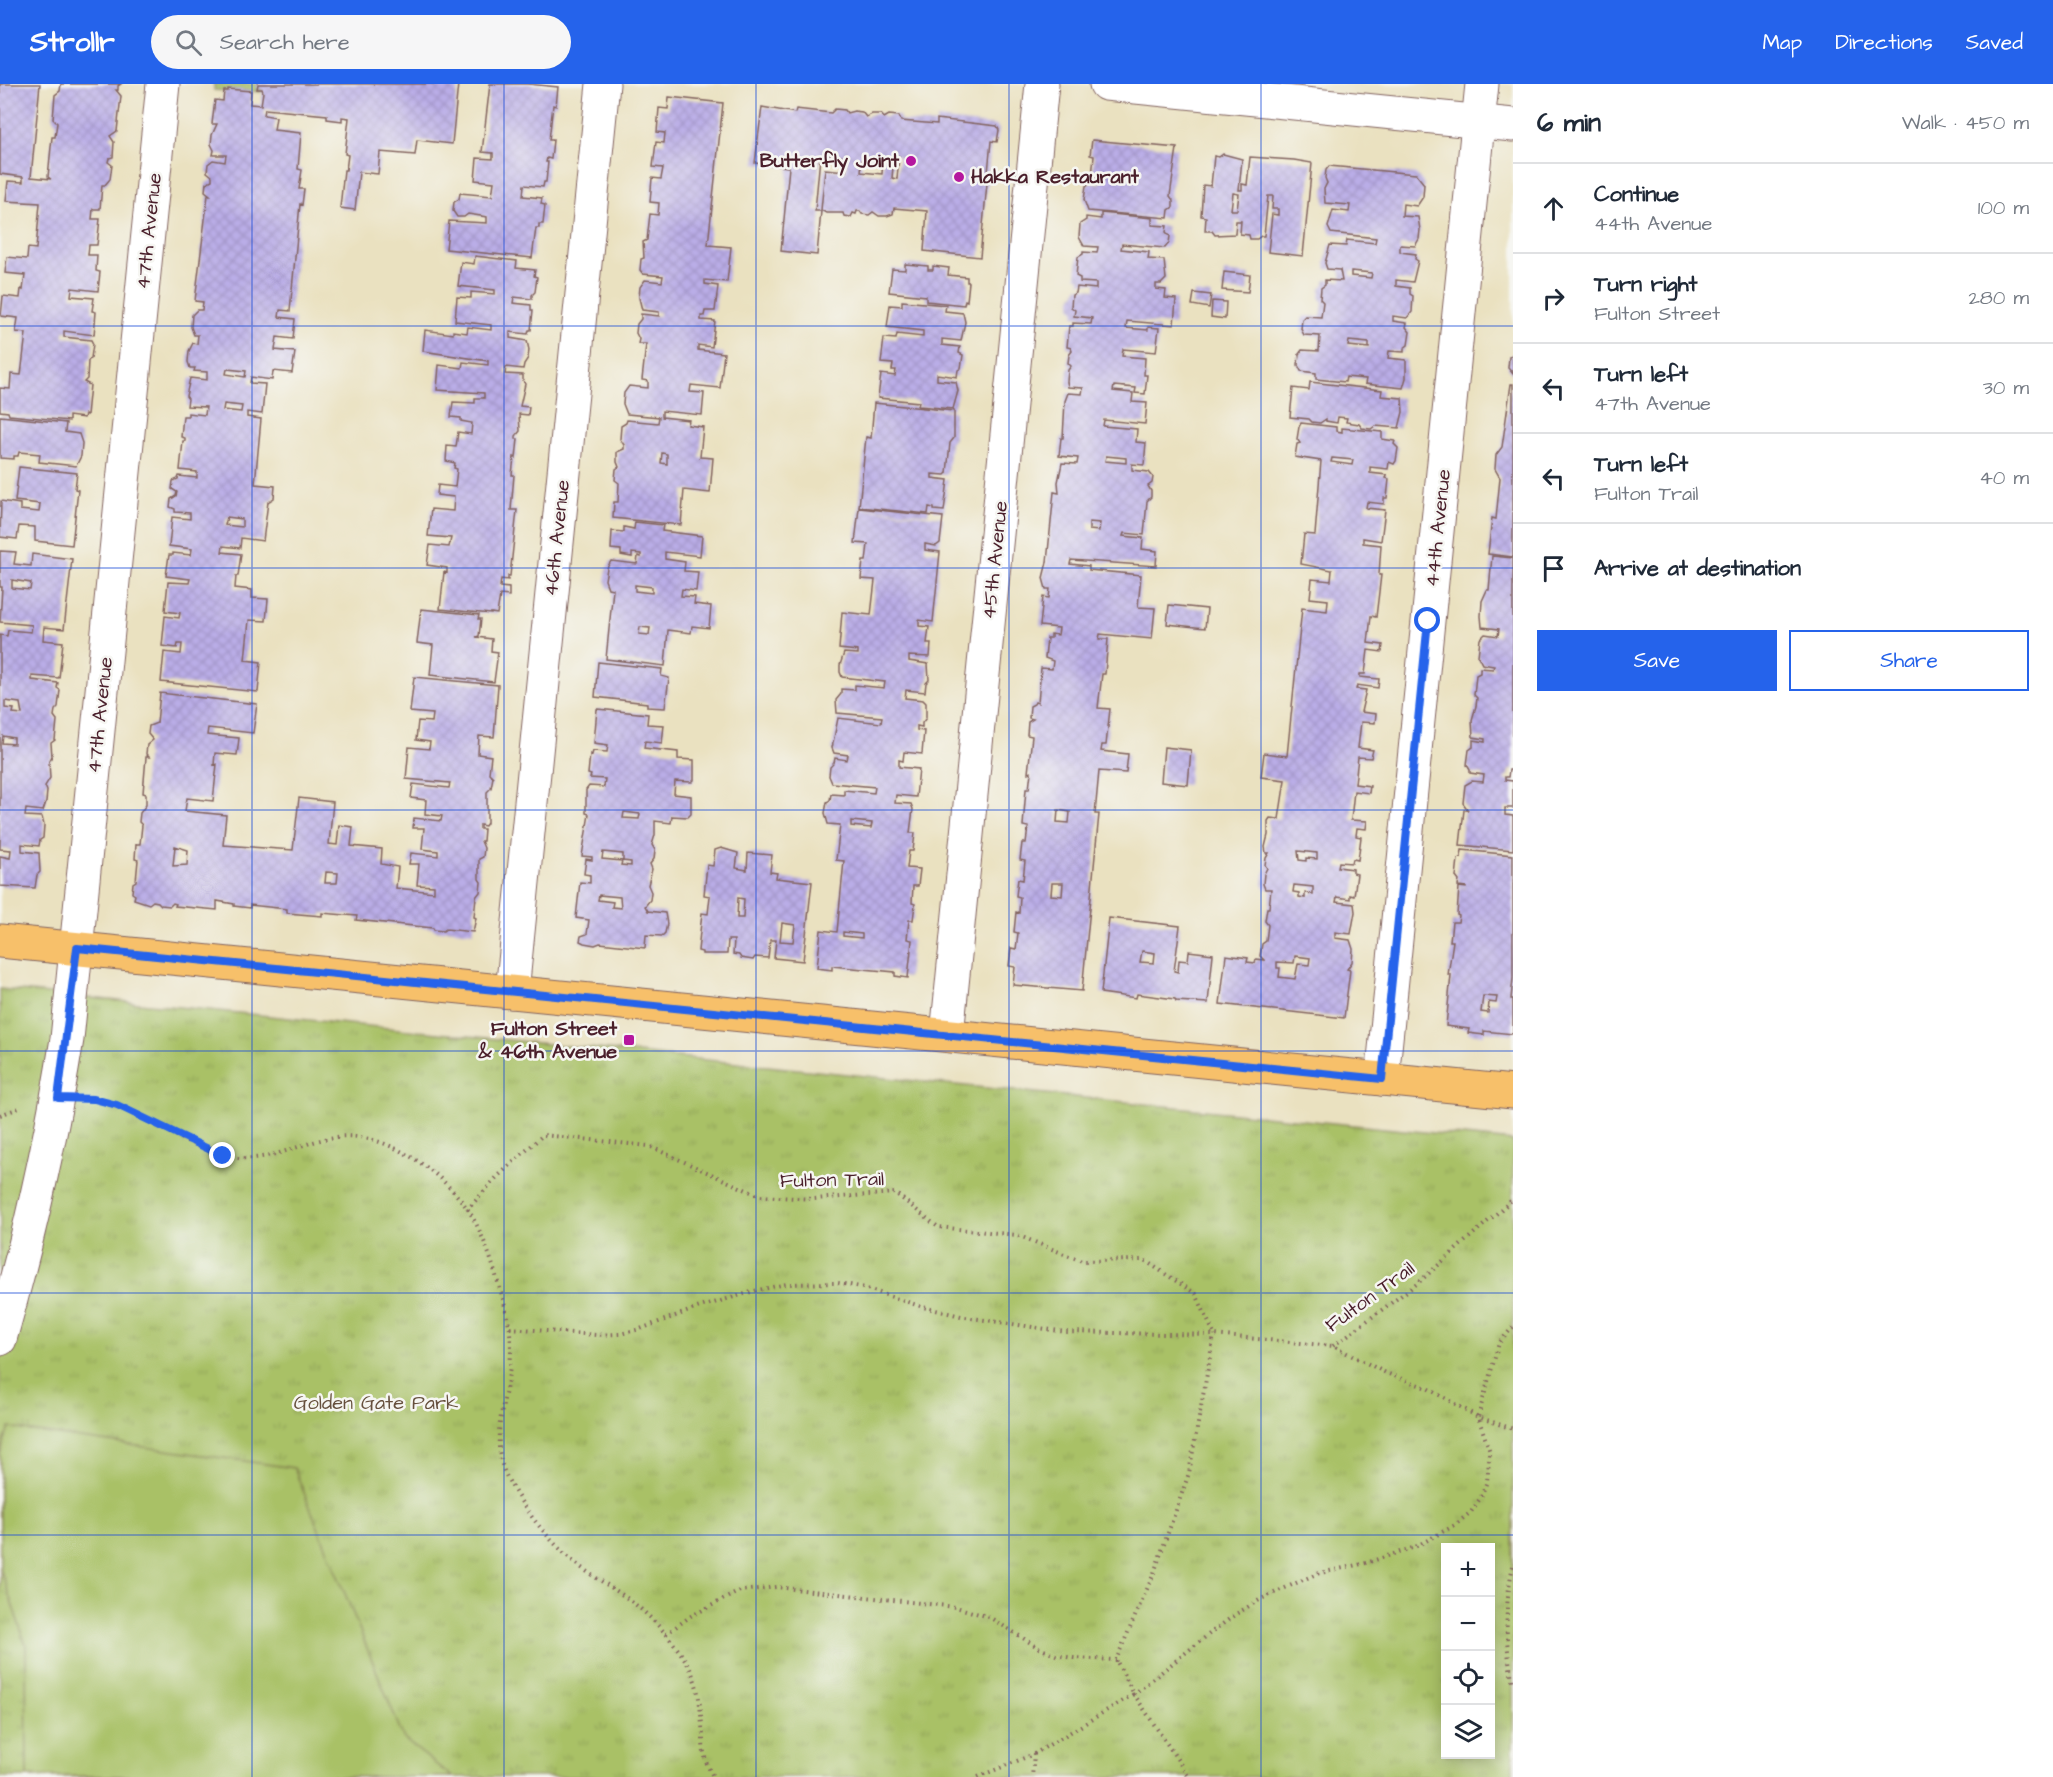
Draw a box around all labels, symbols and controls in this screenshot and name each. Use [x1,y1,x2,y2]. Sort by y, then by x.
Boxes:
search box [151,15,571,69]
text: Strollr [30,23,115,62]
icon: search [172,26,205,59]
text: Search here [220,27,350,58]
text: Map [1762,28,1802,57]
text: Directions [1835,28,1933,57]
text: Saved [1966,28,2023,57]
text: 6 min [1537,105,1601,141]
text: Walk · 450 m [1902,109,2029,137]
place label: Butterfly Joint [760,147,900,176]
marker: Butterfly Joint [904,154,918,168]
place label: Hakka Restaurant [971,163,1140,191]
marker: Hakka Restaurant [952,170,966,184]
street label: 47th Avenue [129,171,169,291]
text: Continue [1594,179,1679,210]
icon: ahead [1537,192,1570,225]
text: 100 m [1978,194,2029,222]
text: 44th Avenue [1594,210,1712,238]
text: Turn right [1594,269,1697,300]
icon: right [1537,282,1570,315]
text: 280 m [1968,284,2029,312]
text: Fulton Street [1594,300,1720,328]
text: Turn left [1594,359,1688,390]
icon: left [1537,372,1570,405]
text: 30 m [1983,374,2029,402]
text: 47th Avenue [1594,390,1711,418]
text: Turn left [1594,449,1688,480]
icon: left [1537,462,1570,495]
text: 40 m [1979,464,2029,492]
street label: 44th Avenue [1418,468,1458,588]
street label: 46th Avenue [537,478,577,598]
text: Fulton Trail [1594,480,1698,508]
street label: 45th Avenue [975,499,1015,621]
icon: arrive [1537,552,1570,585]
text: Arrive at destination [1594,553,1801,584]
route start [1414,607,1440,633]
button: Save [1537,630,1777,691]
button: Share [1789,630,2029,691]
street label: 47th Avenue [80,655,120,775]
place label: Fulton Street & 46th Avenue [477,1015,618,1066]
marker: Fulton Street & 46th Avenue [622,1033,636,1047]
route end [209,1142,235,1168]
street label: Fulton Trail [780,1165,884,1195]
street label: Fulton Trail [1320,1255,1420,1339]
park label: Golden Gate Park [294,1389,458,1417]
map controls [1441,1543,1495,1759]
button: + [1441,1543,1495,1597]
button: − [1441,1597,1495,1651]
button: locate [1441,1651,1495,1705]
button: layers [1441,1705,1495,1759]

